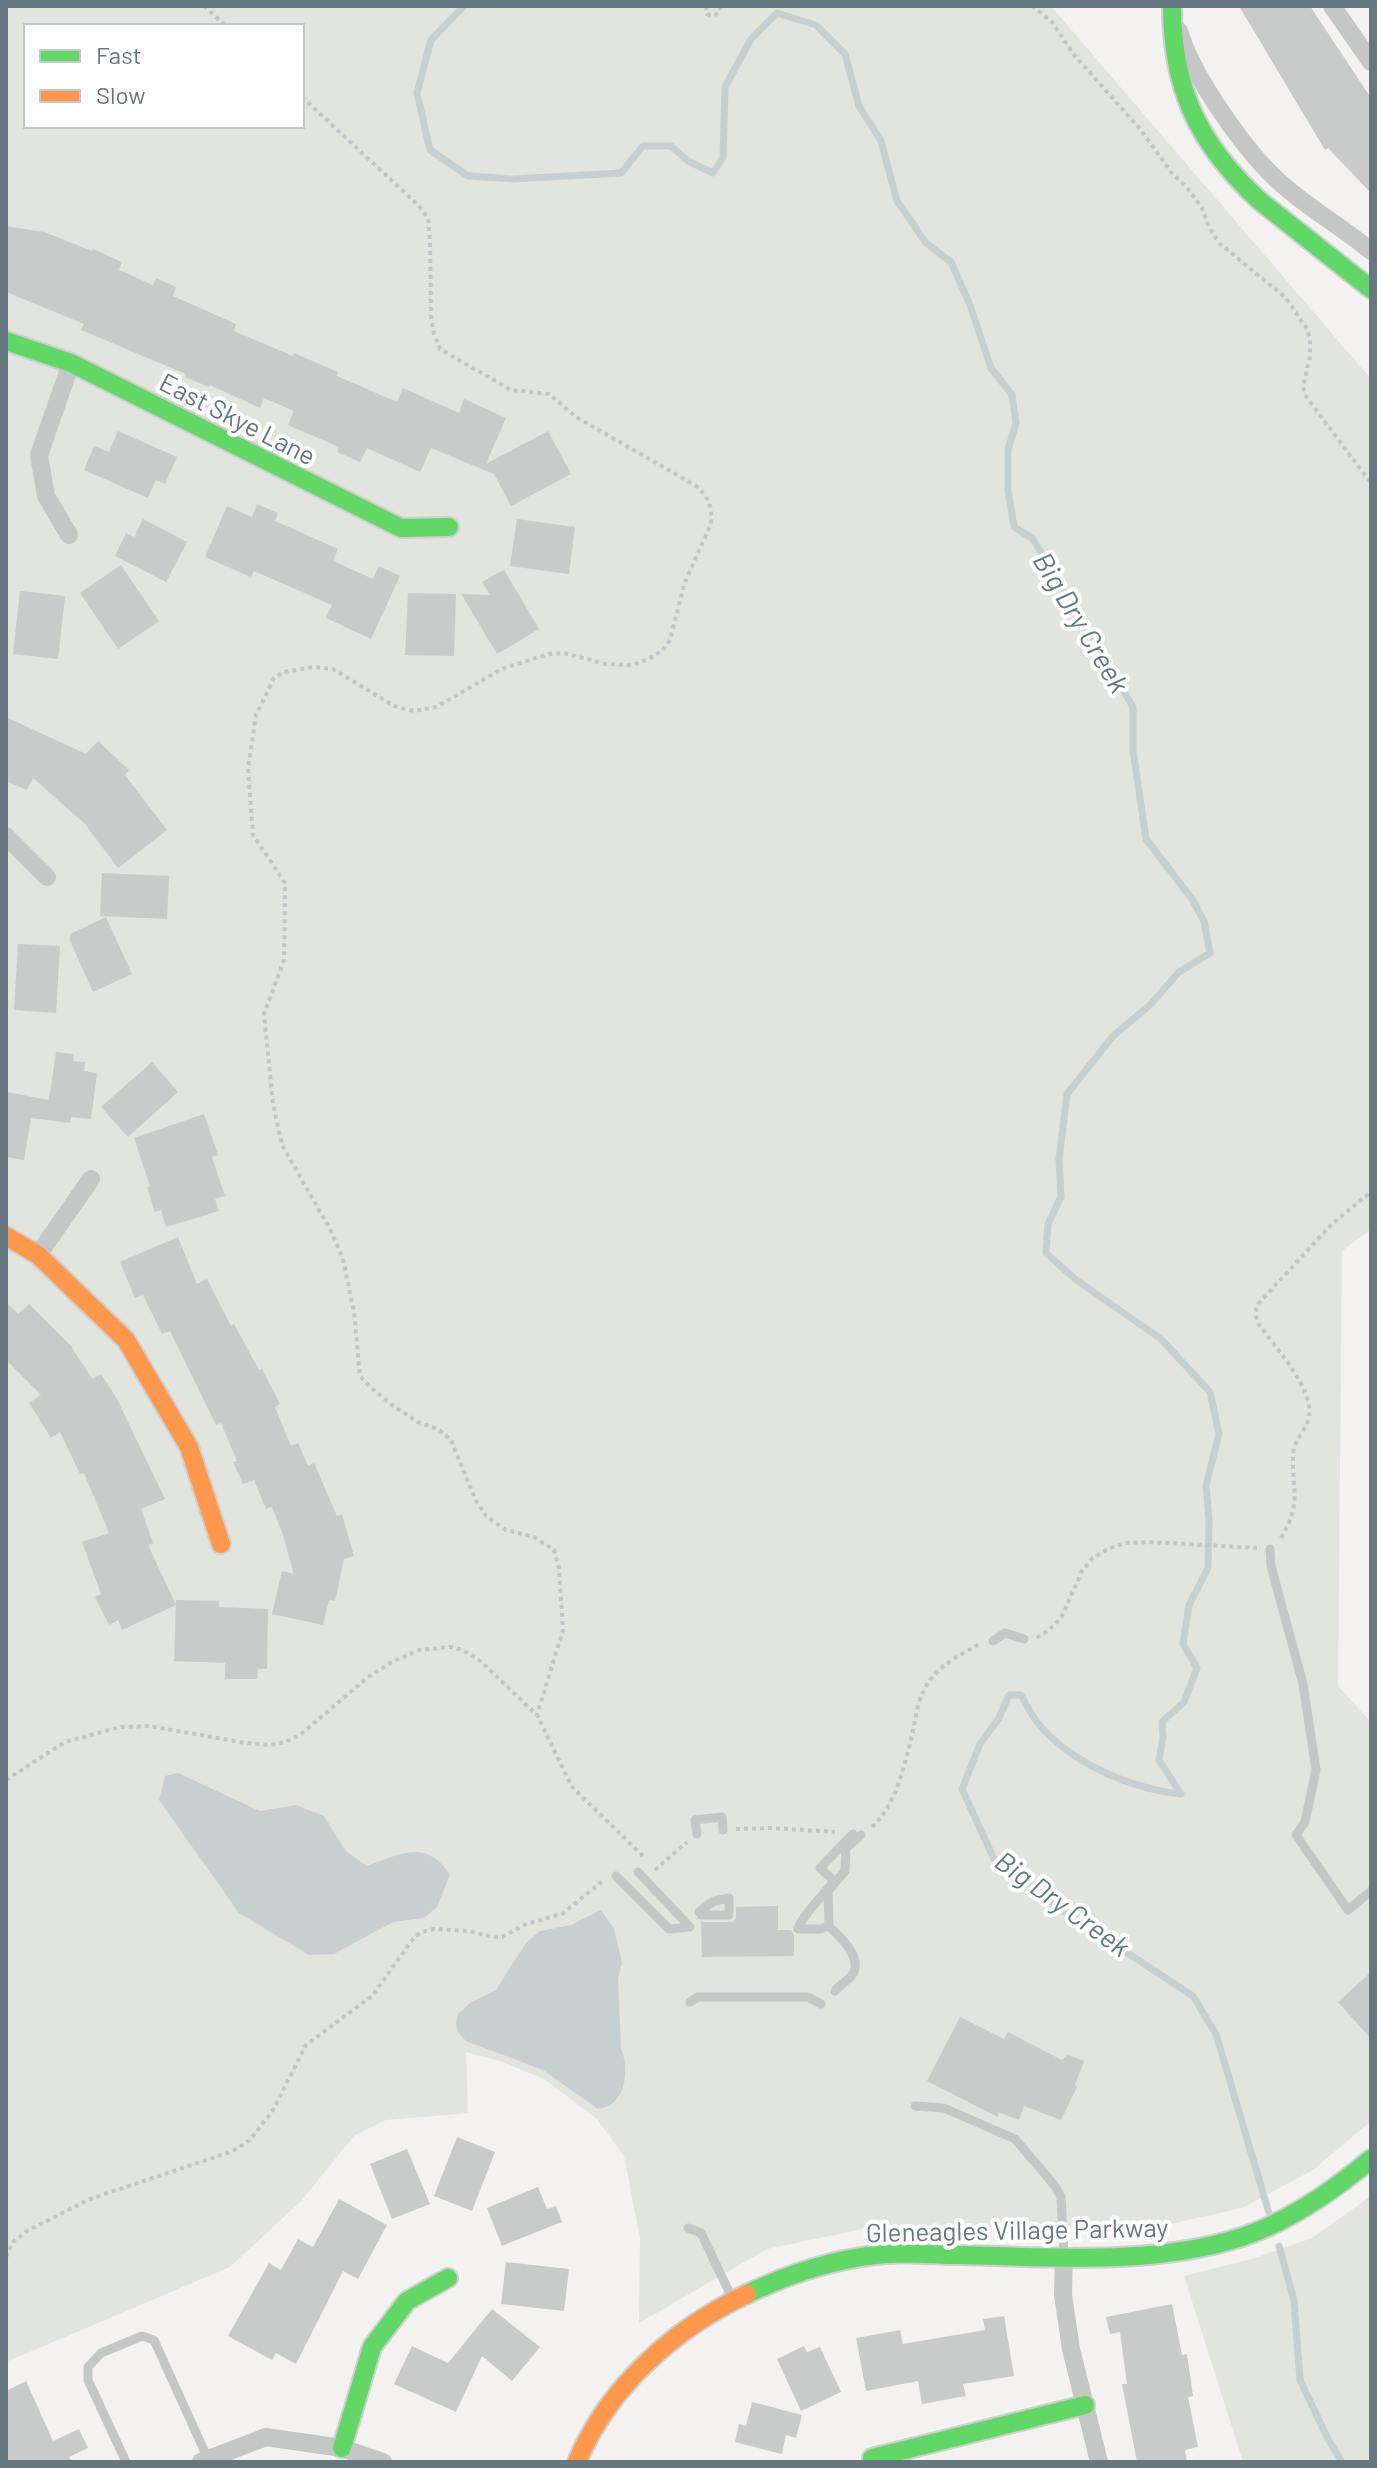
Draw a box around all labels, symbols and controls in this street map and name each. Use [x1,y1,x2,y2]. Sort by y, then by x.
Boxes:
legend [24,24,304,128]
text: Fast [96,40,141,69]
text: Slow [96,80,145,109]
street label: East Skye Lane [155,365,321,471]
water label: Big Dry Creek [1027,545,1137,699]
water label: Big Dry Creek [989,1843,1137,1963]
street label: Gleneagles Village Parkway [865,2211,1169,2247]

